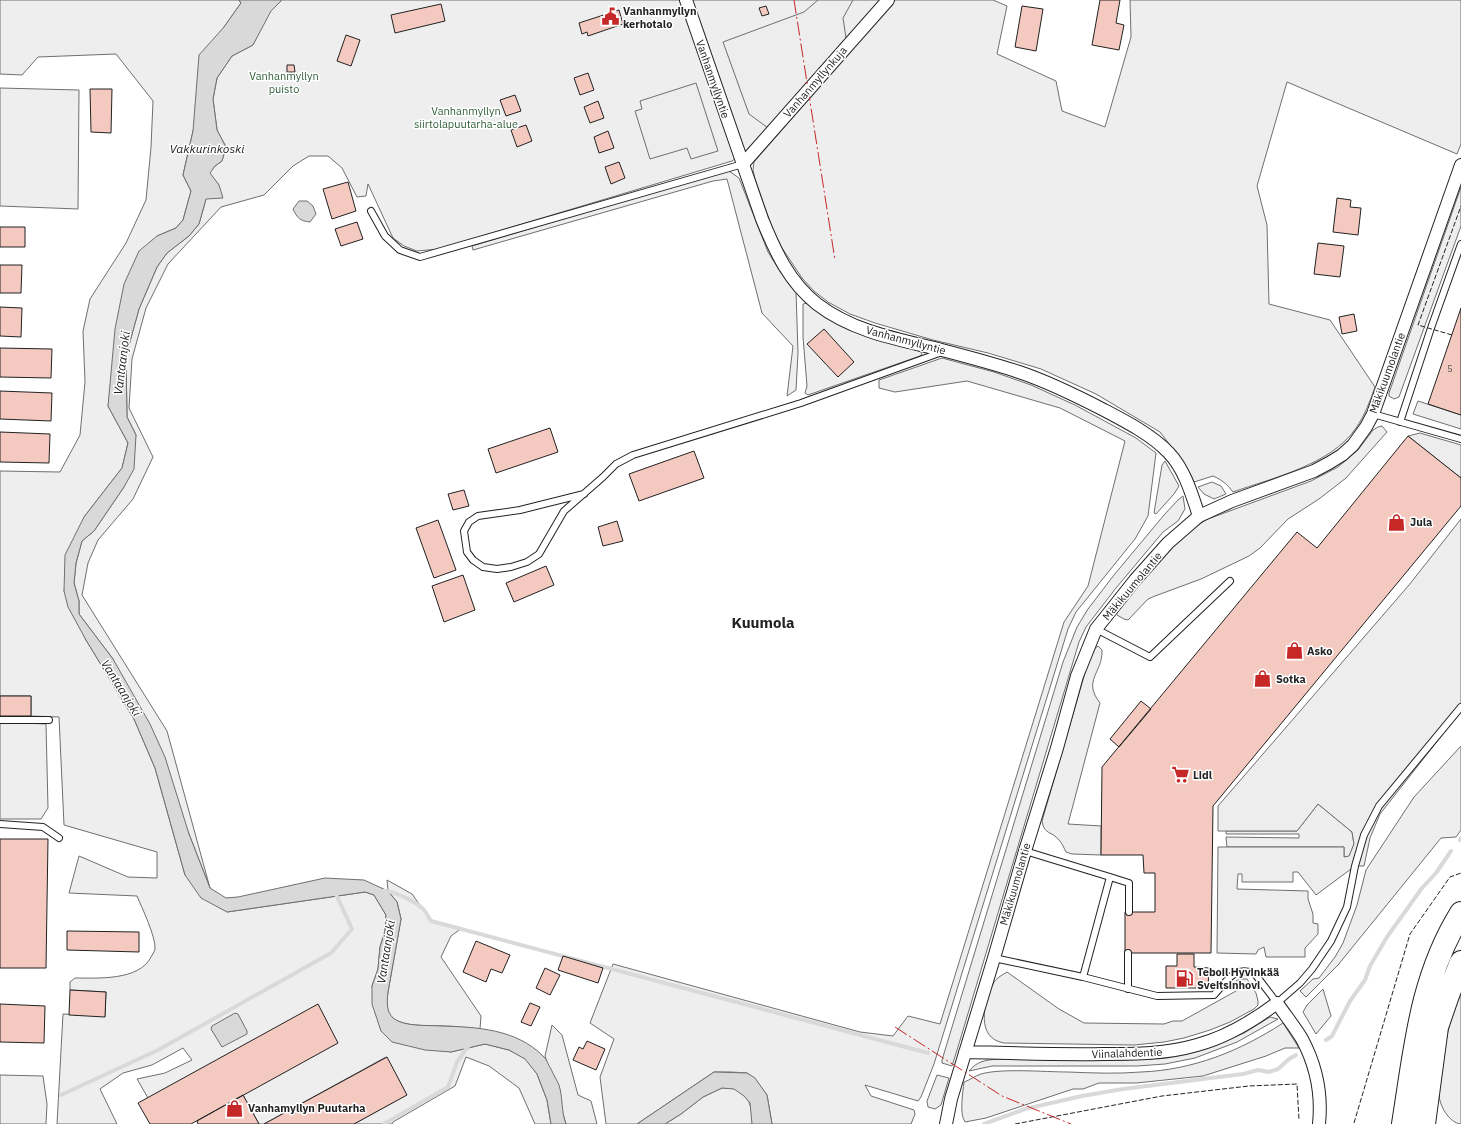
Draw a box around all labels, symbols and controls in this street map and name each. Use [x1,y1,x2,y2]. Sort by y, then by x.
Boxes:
place label: Vanhanmyllyn kerhotalo [623,4,696,31]
public building icon: Vanhanmyllyn kerhotalo [600,7,620,27]
street label: Vanhanmyllyntie [693,38,733,120]
street label: Vanhanmyllynkuja [780,43,850,121]
park label: Vanhanmyllyn puisto [249,69,319,96]
park label: Vanhanmyllyn siirtolapuutarha-alue [414,104,518,131]
water label: Vakkurinkoski [170,141,245,156]
street label: Vanhanmyllyntie [865,323,947,357]
water label: Vantaanjoki [110,329,133,396]
street label: Mäkikuumolantie [1366,331,1408,415]
house number: 5 [1447,363,1453,374]
shop icon: Jula [1387,512,1407,532]
place label: Jula [1410,515,1432,529]
street label: Mäkikuumolantie [1099,549,1165,623]
district label: Kuumola [732,613,795,632]
shop icon: Asko [1284,641,1304,661]
place label: Asko [1307,644,1332,658]
water label: Vantaanjoki [98,657,145,720]
shop icon: Sotka [1253,669,1273,689]
place label: Sotka [1276,672,1306,686]
supermarket icon: Lidl [1170,765,1190,785]
place label: Lidl [1193,768,1213,782]
street label: Mäkikuumolantie [997,841,1033,927]
water label: Vantaanjoki [373,918,398,985]
place label: Teboil Hyvinkää Sveitsinhovi [1197,965,1279,992]
fuel station icon: Teboil Hyvinkää Sveitsinhovi [1174,968,1194,988]
street label: Viinalahdentie [1091,1045,1163,1061]
shop icon: Vanhamyllyn Puutarha [225,1098,245,1118]
place label: Vanhamyllyn Puutarha [248,1101,366,1115]

